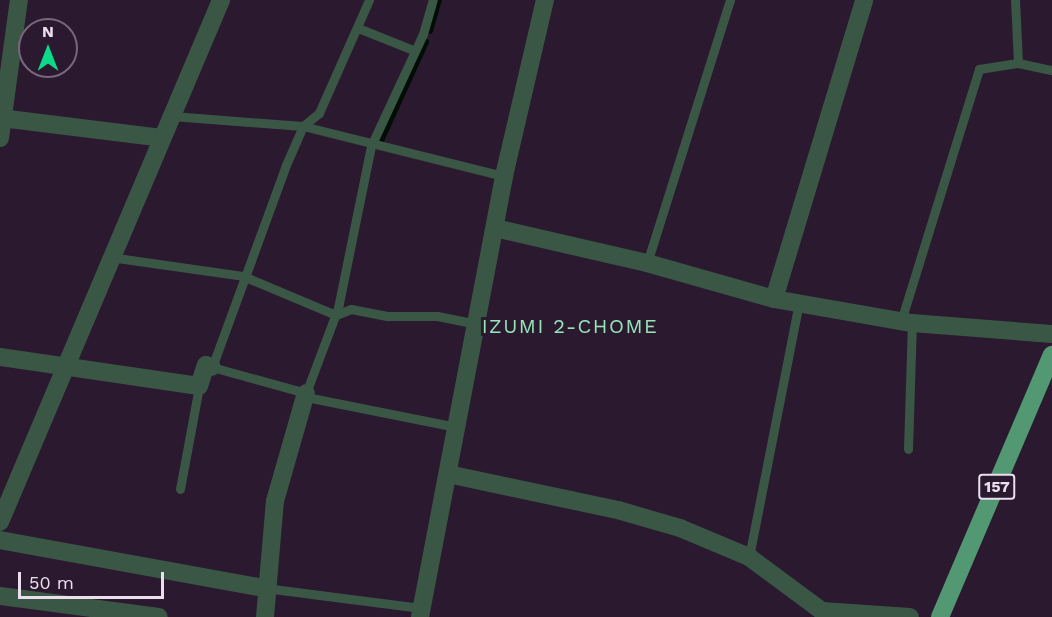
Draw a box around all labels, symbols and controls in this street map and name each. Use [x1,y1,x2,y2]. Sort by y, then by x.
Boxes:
north arrow [18,18,78,78]
text: N [42,22,54,41]
district label: IZUMI 2-CHOME [482,314,658,338]
road number: 157 [978,474,1016,500]
scale bar [21,560,166,598]
text: 50 m [29,572,74,593]

